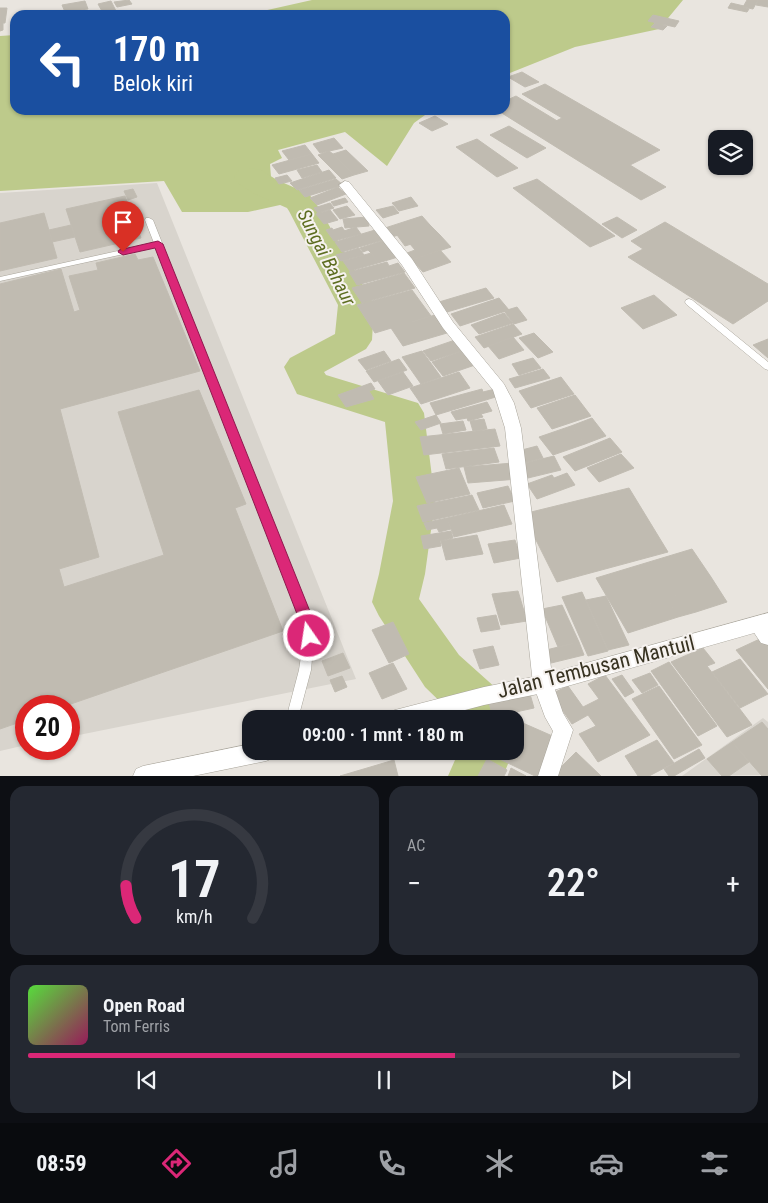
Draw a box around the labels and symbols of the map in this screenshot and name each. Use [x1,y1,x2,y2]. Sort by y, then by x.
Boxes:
pin [102,201,144,252]
water label: Sungai Bahaur [292,205,361,310]
position arrow [282,609,334,661]
street label: Jalan Tembusan Mantuil [495,631,697,703]
speed limit sign: 20 [15,695,80,760]

